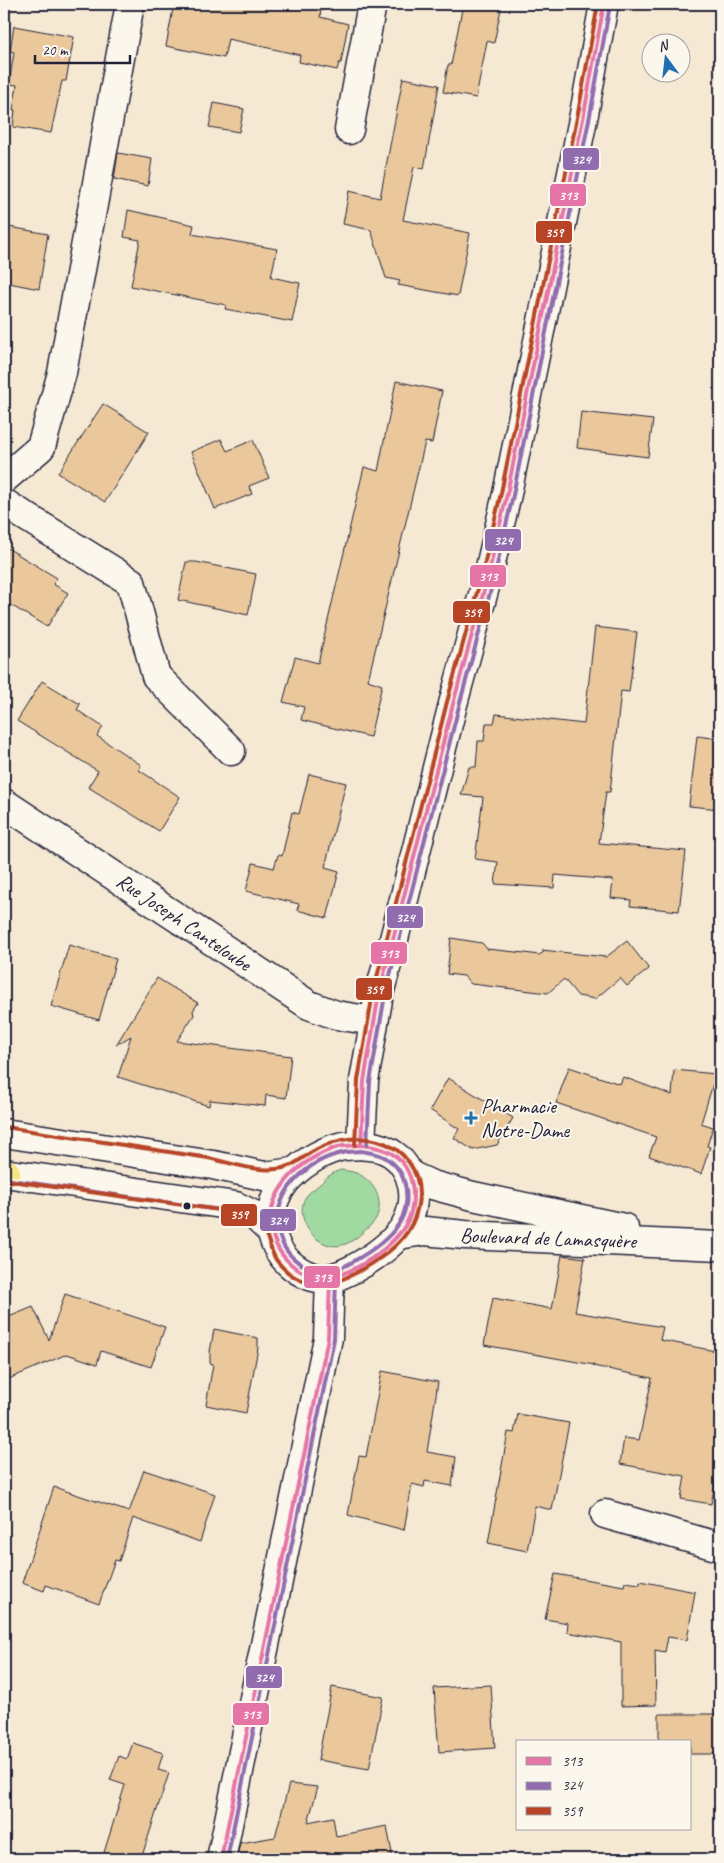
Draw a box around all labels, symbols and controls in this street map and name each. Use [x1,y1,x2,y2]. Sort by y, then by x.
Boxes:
scale bar [35,32,130,64]
north arrow [642,32,692,82]
text: N [656,36,671,55]
text: 20 m [42,41,69,60]
line badge: 324 [562,147,600,171]
text: 324 [572,151,592,168]
line badge: 313 [549,183,587,207]
text: 313 [559,187,579,204]
line badge: 359 [535,220,573,244]
text: 359 [545,224,565,241]
line badge: 324 [484,528,522,552]
text: 324 [494,532,514,549]
line badge: 313 [469,564,507,588]
text: 313 [479,568,499,585]
line badge: 359 [452,600,491,624]
text: 359 [463,604,483,621]
street label: Rue Joseph Canteloube [112,867,257,977]
line badge: 324 [386,905,424,929]
text: 324 [396,909,416,926]
line badge: 313 [370,941,408,965]
text: 313 [380,945,400,962]
line badge: 359 [355,977,393,1001]
text: 359 [365,981,385,998]
place label: Pharmacie Notre-Dame [481,1093,570,1143]
marker: Pharmacie Notre-Dame [465,1112,477,1124]
unlabelled marker [182,1201,192,1211]
line badge: 359 [220,1203,258,1227]
text: 359 [230,1206,250,1223]
line badge: 324 [259,1208,297,1232]
text: 324 [269,1212,289,1229]
street label: Boulevard de Lamasquère [459,1222,639,1254]
line badge: 313 [303,1265,341,1289]
text: 313 [313,1269,333,1286]
line badge: 324 [245,1665,283,1689]
text: 324 [255,1669,275,1686]
line badge: 313 [232,1702,270,1726]
text: 313 [242,1706,262,1723]
legend [516,1740,692,1830]
text: 313 [562,1752,584,1771]
text: 324 [562,1776,584,1795]
text: 359 [562,1802,584,1821]

